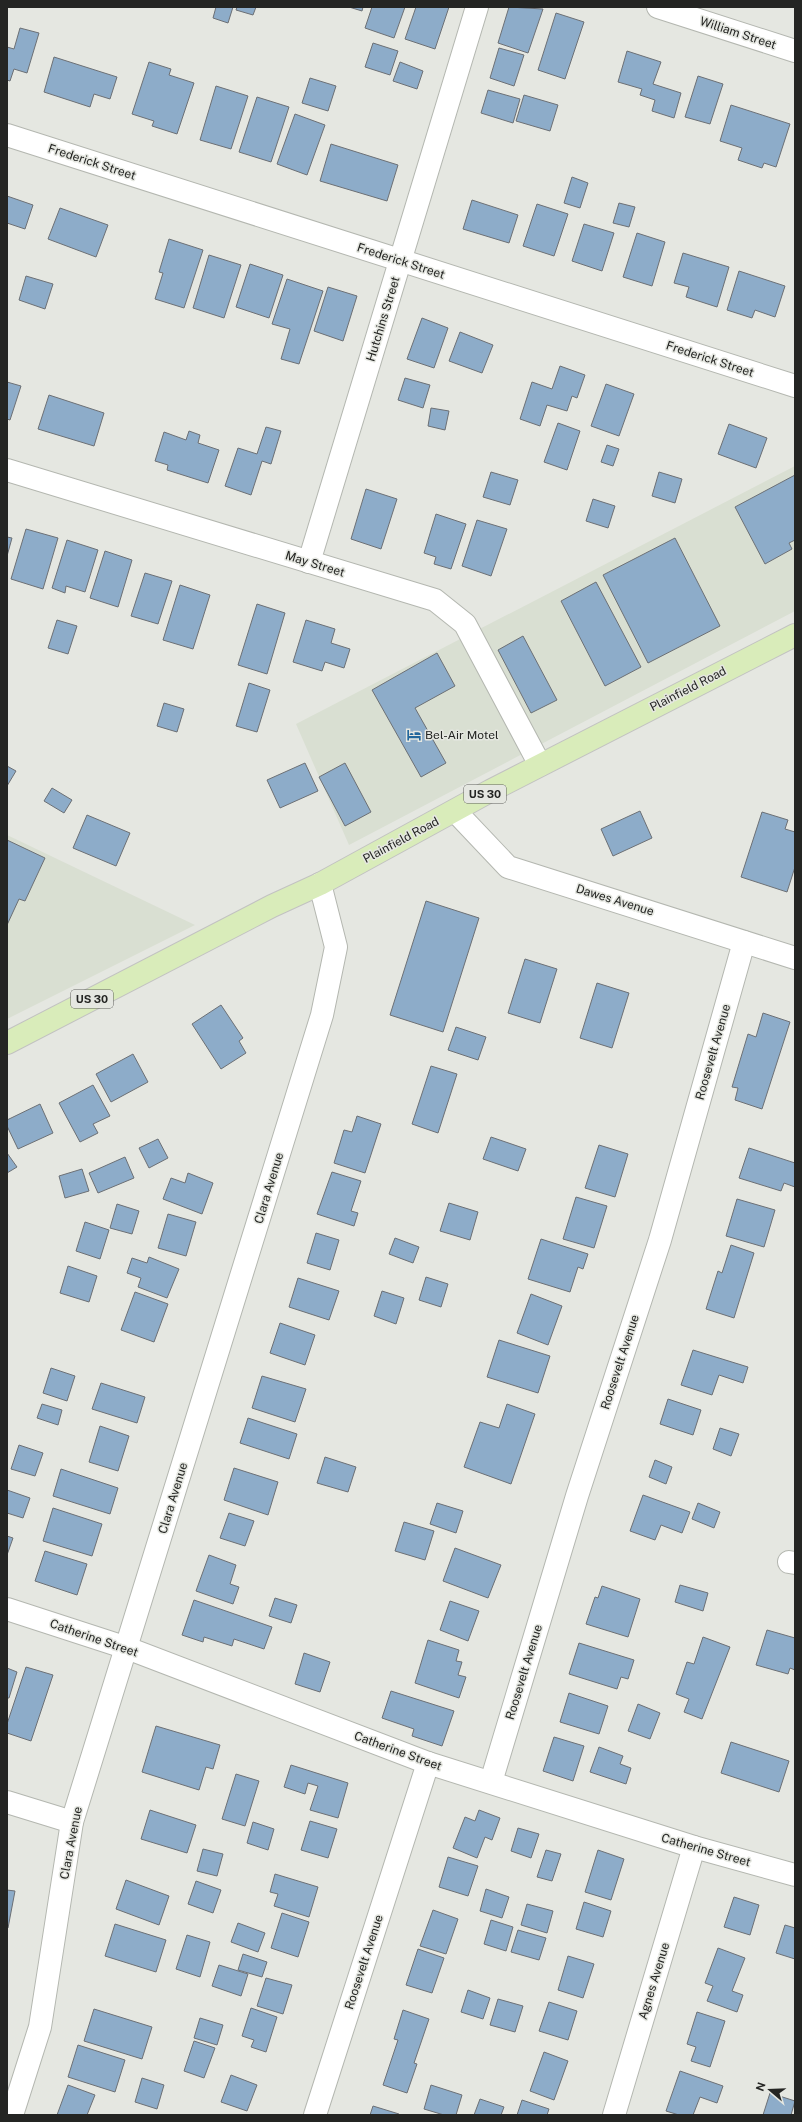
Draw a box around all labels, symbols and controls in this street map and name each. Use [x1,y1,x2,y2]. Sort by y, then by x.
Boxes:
street label: William Street [698,14,778,52]
street label: Frederick Street [46,141,138,183]
street label: Frederick Street [355,240,447,282]
street label: Hutchins Street [363,275,403,363]
street label: Frederick Street [664,338,756,380]
street label: May Street [284,548,347,580]
street label: Plainfield Road [647,664,729,714]
hotel icon: Bel-Air Motel [406,727,422,743]
place label: Bel-Air Motel [425,728,499,742]
road number: US 30 [464,785,506,803]
street label: Plainfield Road [361,814,441,866]
street label: Dawes Avenue [574,881,656,919]
road number: US 30 [71,990,113,1008]
street label: Roosevelt Avenue [693,1002,733,1101]
street label: Clara Avenue [252,1151,287,1225]
street label: Roosevelt Avenue [598,1313,642,1411]
street label: Clara Avenue [156,1461,191,1535]
street label: Catherine Street [48,1616,140,1660]
street label: Roosevelt Avenue [503,1622,545,1721]
street label: Catherine Street [352,1729,444,1773]
street label: Clara Avenue [57,1805,85,1881]
street label: Catherine Street [660,1831,753,1870]
street label: Roosevelt Avenue [342,1913,386,2011]
street label: Agnes Avenue [636,1941,672,2021]
north arrow [750,2070,790,2110]
text: N [753,2081,768,2093]

